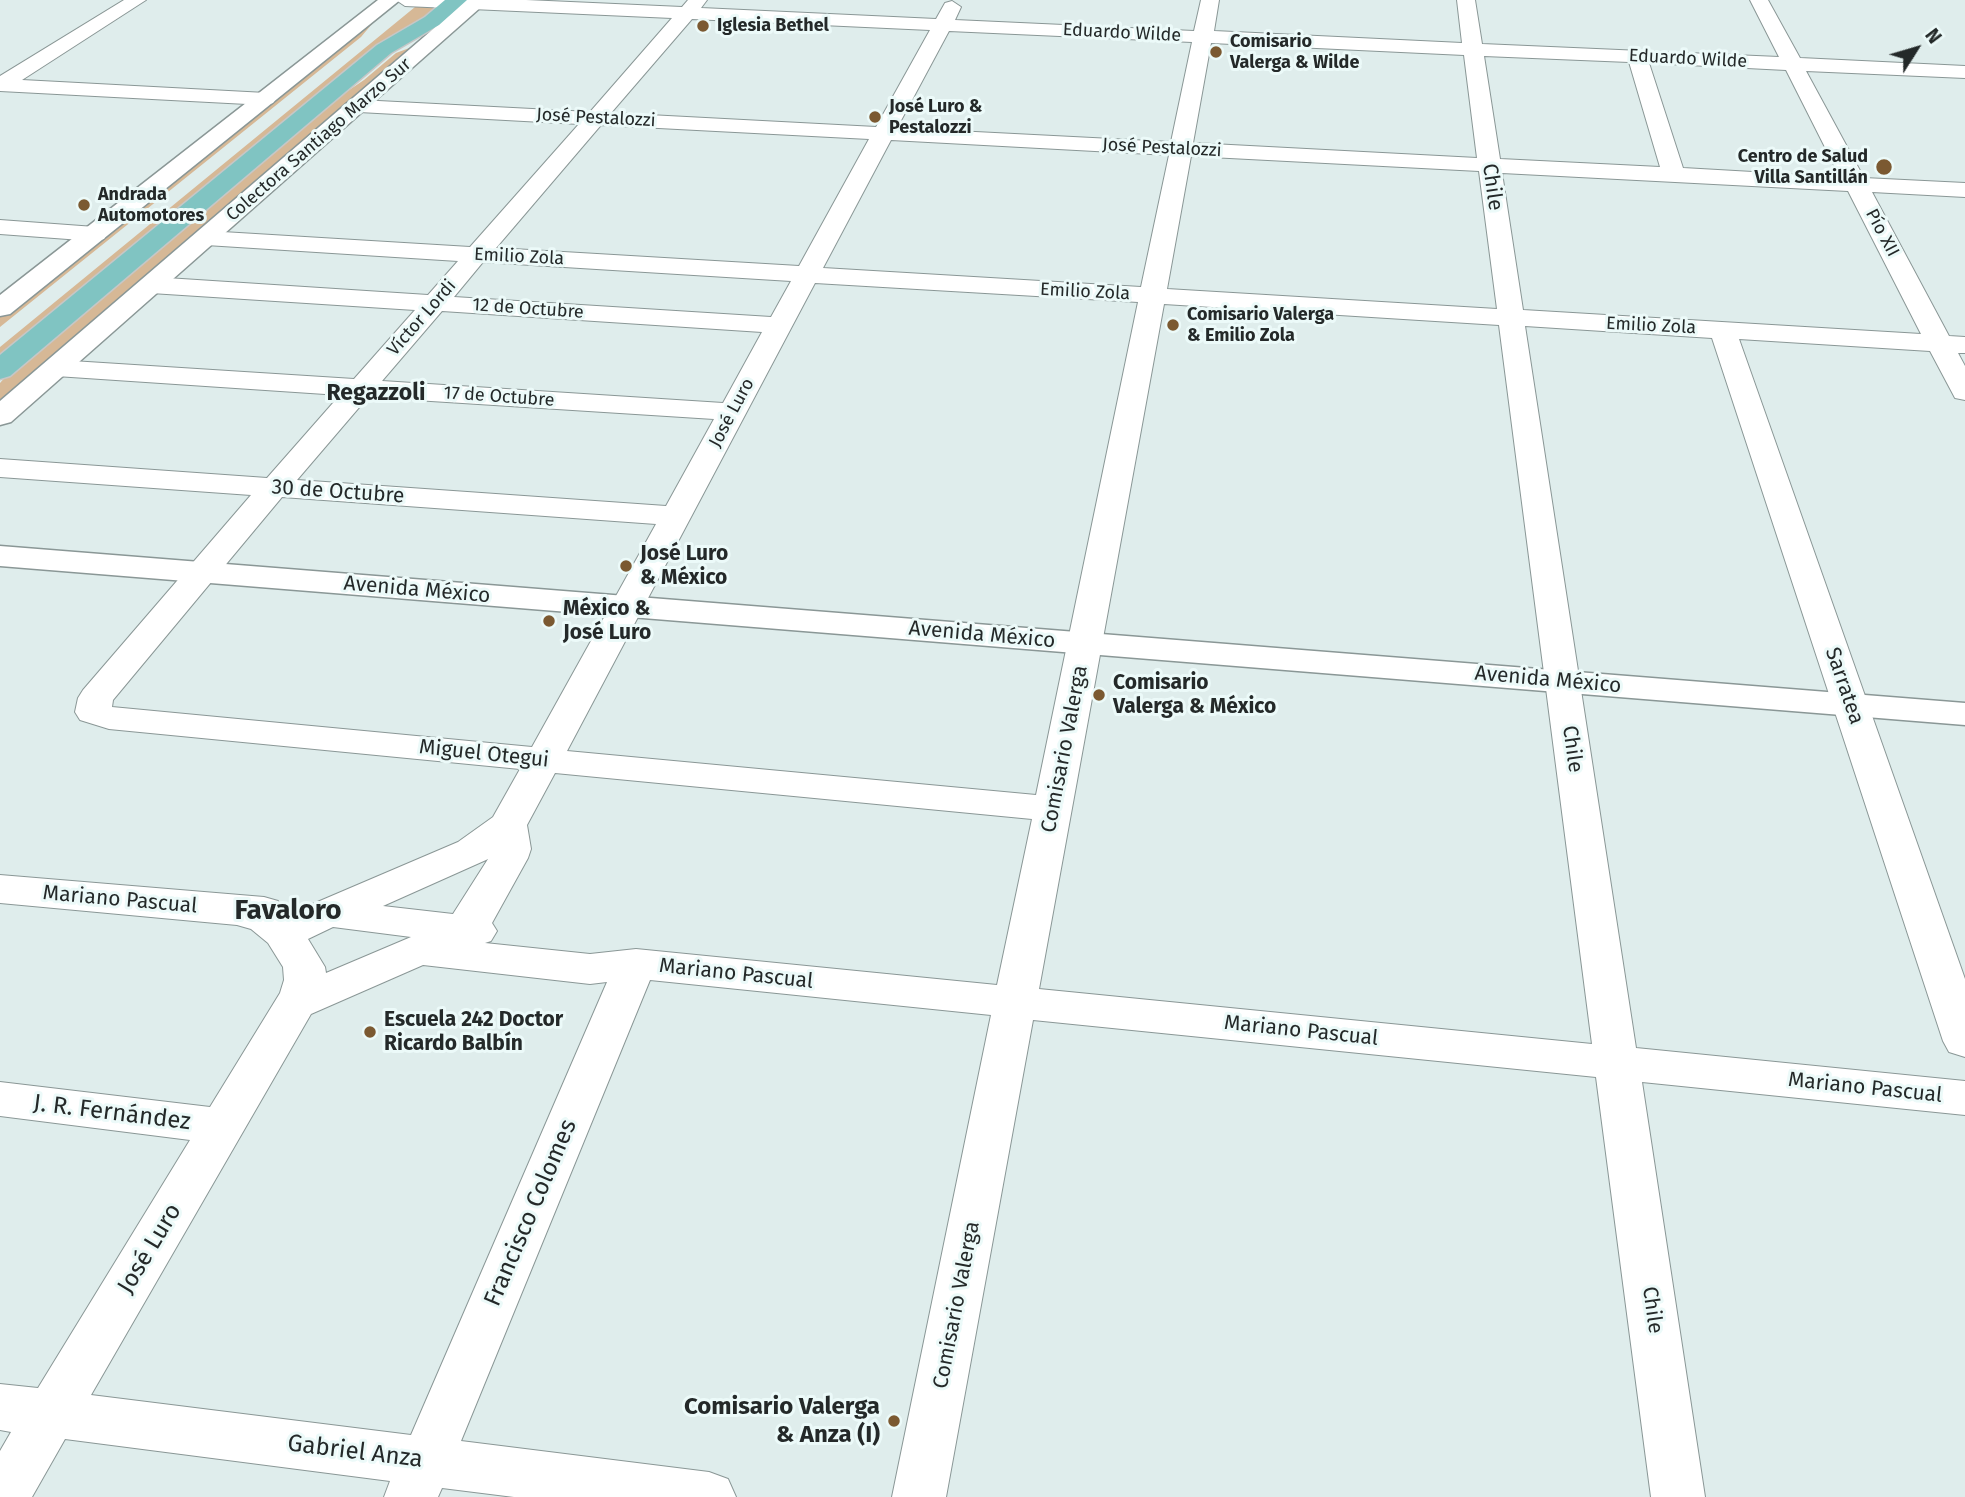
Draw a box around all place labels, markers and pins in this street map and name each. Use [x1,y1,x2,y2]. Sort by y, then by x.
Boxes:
place label: Iglesia Bethel [717,15,829,37]
marker: Iglesia Bethel [695,18,711,34]
place label: Comisario Valerga & Wilde [1230,31,1359,74]
marker: Comisario Valerga & Wilde [1208,44,1224,60]
place label: José Luro & Pestalozzi [889,96,983,138]
marker: José Luro & Pestalozzi [867,109,883,125]
place label: Centro de Salud Villa Santillán [1738,146,1868,188]
marker: Centro de Salud Villa Santillán [1874,157,1894,177]
place label: Andrada Automotores [98,184,204,227]
marker: Andrada Automotores [76,197,92,213]
place label: Comisario Valerga & Emilio Zola [1187,304,1334,346]
marker: Comisario Valerga & Emilio Zola [1165,317,1181,333]
place label: José Luro & México [640,541,728,591]
marker: José Luro & México [618,558,634,574]
place label: México & José Luro [563,596,651,646]
marker: México & José Luro [541,613,557,629]
place label: Comisario Valerga & México [1113,670,1276,720]
marker: Comisario Valerga & México [1091,687,1107,703]
place label: Escuela 242 Doctor Ricardo Balbín [384,1007,563,1057]
marker: Escuela 242 Doctor Ricardo Balbín [362,1024,378,1040]
place label: Comisario Valerga & Anza (I) [684,1393,880,1449]
marker: Comisario Valerga & Anza (I) [886,1413,902,1429]

